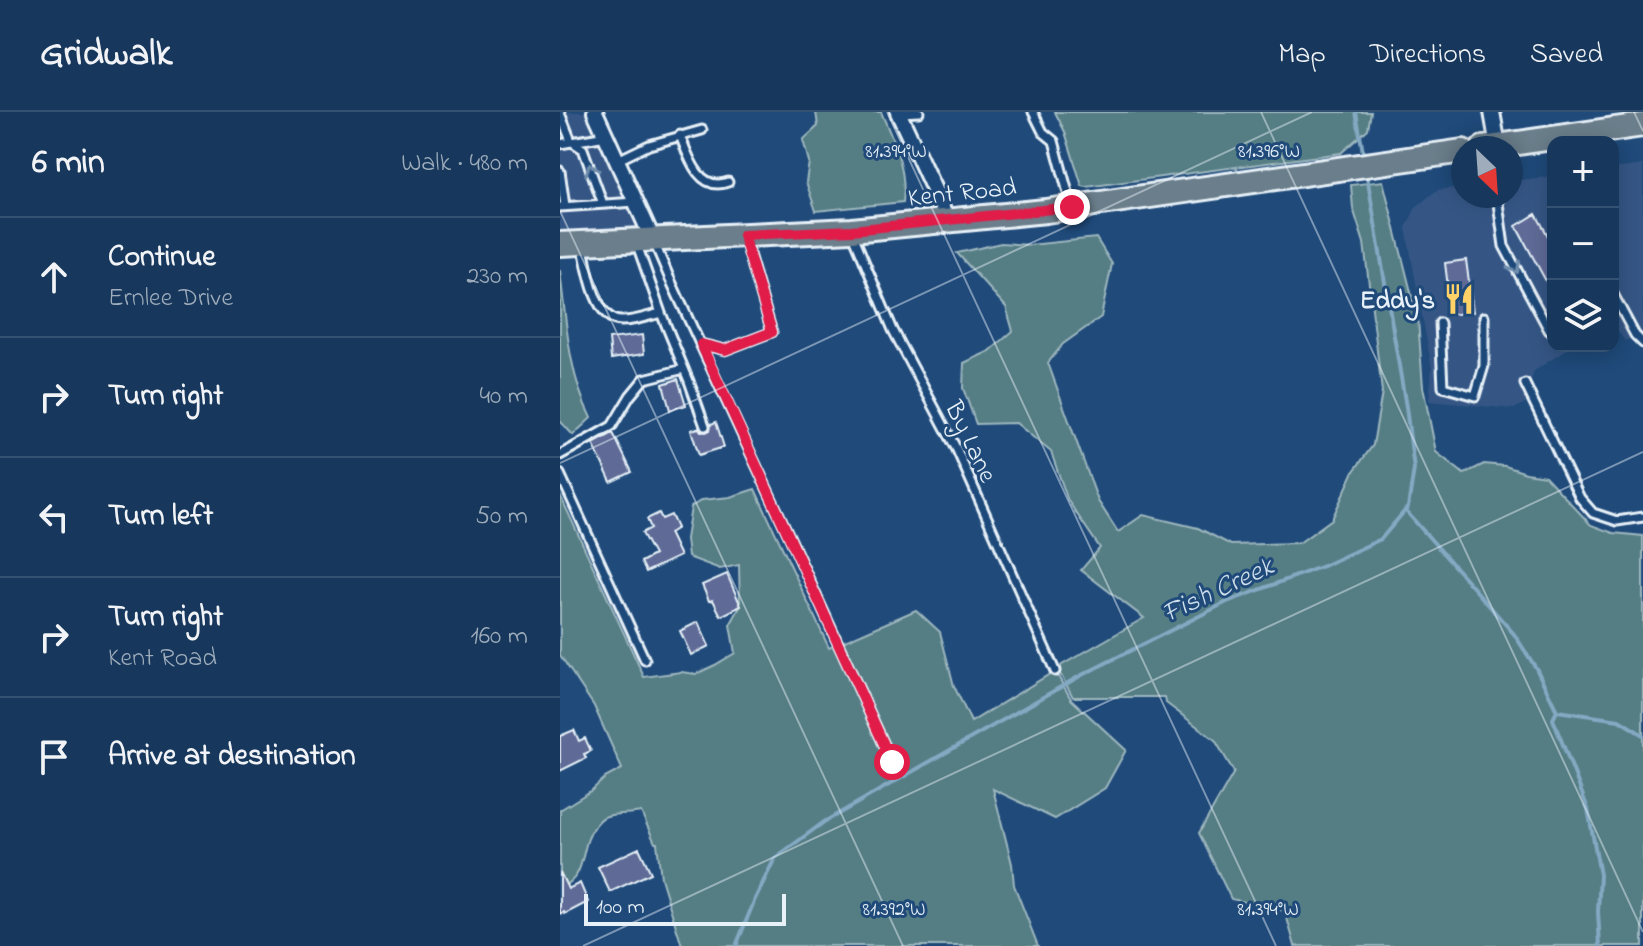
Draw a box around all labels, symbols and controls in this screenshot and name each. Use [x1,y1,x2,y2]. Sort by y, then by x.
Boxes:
text: Gridwalk [40,27,172,83]
text: Map [1278,35,1326,76]
text: Directions [1370,35,1486,76]
text: Saved [1530,35,1603,76]
north arrow [1451,136,1523,208]
map controls [1547,136,1619,352]
button: + [1547,136,1619,208]
text: 81.394°W [865,138,927,167]
text: 81.396°W [1238,138,1300,167]
text: 6 min [32,139,105,189]
text: Walk · 480 m [401,145,528,183]
one-way arrow [584,163,600,177]
street label: Kent Road [906,169,1019,219]
route end [1054,189,1090,225]
button: − [1547,208,1619,280]
text: Continue [108,236,216,280]
icon: ahead [32,255,76,299]
text: 230 m [466,258,528,296]
one-way arrow [1506,260,1521,275]
text: Ernlee Drive [108,280,233,318]
button: layers [1547,280,1619,352]
restaurant icon: Eddy's [1442,282,1476,316]
place label: Eddy's [1360,283,1435,321]
icon: right [32,375,76,419]
text: Turn right [108,375,223,419]
text: 40 m [479,378,528,416]
street label: By Lane [933,394,1006,490]
icon: left [32,495,76,539]
text: Turn left [108,495,213,539]
text: 50 m [475,498,528,536]
water label: Fish Creek [1156,547,1283,635]
text: Turn right [108,596,223,640]
icon: right [32,615,76,659]
text: 160 m [470,618,528,656]
text: Kent Road [108,640,217,678]
icon: arrive [32,735,76,779]
text: Arrive at destination [108,735,356,779]
route start [874,744,910,780]
scale bar [584,890,786,926]
text: 100 m [596,892,645,924]
text: 81.392°W [862,896,926,925]
text: 81.394°W [1237,896,1299,925]

